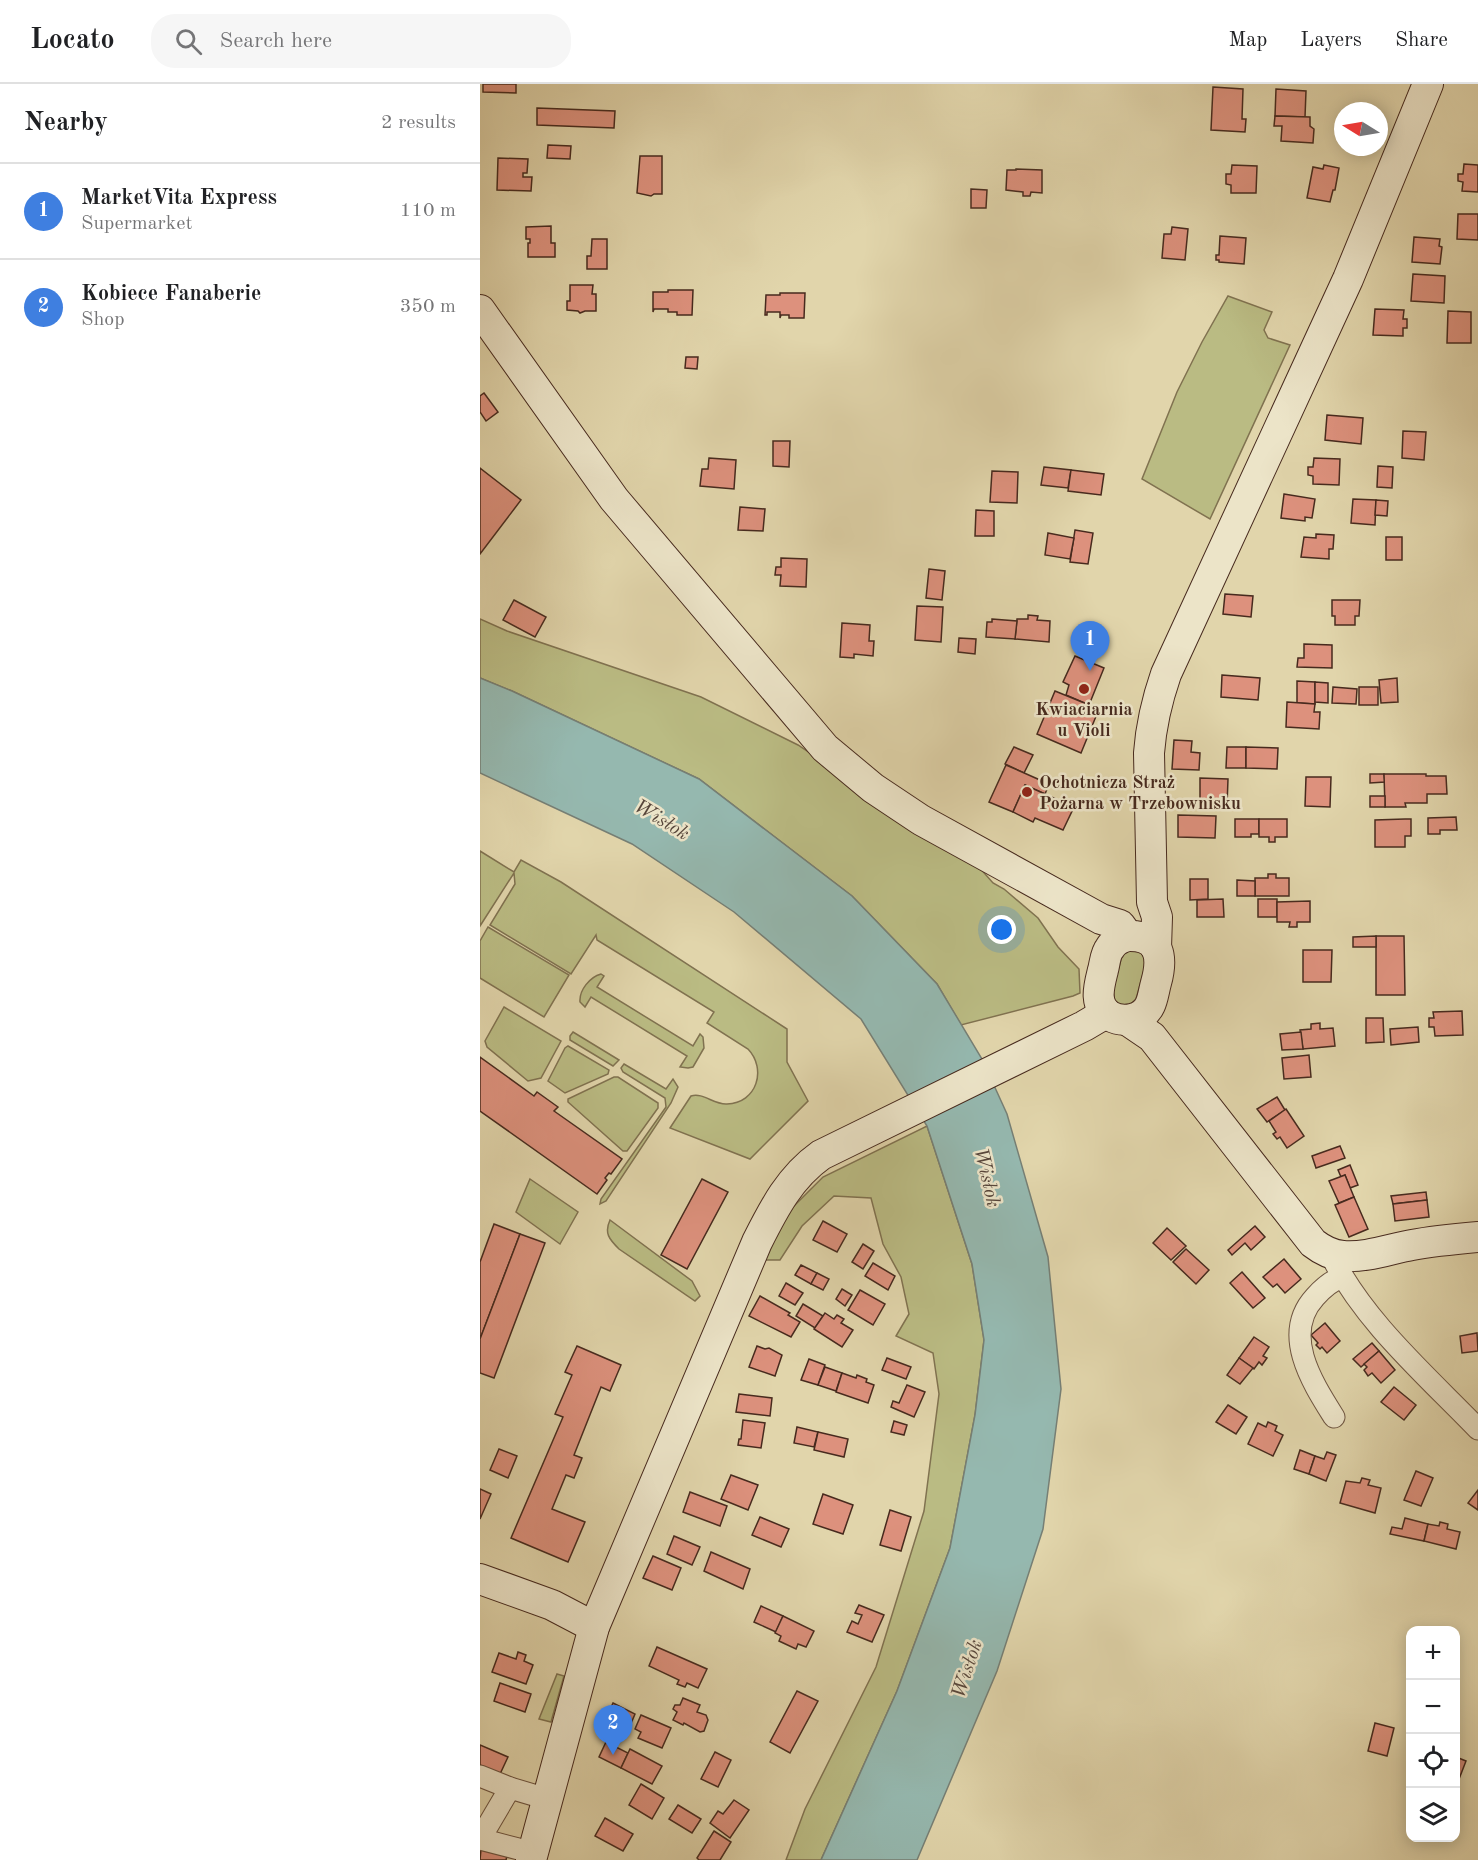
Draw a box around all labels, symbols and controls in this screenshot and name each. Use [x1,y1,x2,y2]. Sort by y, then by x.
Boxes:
search box [151,14,571,68]
icon: search [172,25,205,58]
text: Locato [30,27,115,55]
text: Search here [220,30,332,52]
text: Map [1228,30,1267,51]
text: Layers [1300,30,1362,51]
text: Share [1395,30,1448,51]
north arrow [1334,102,1388,156]
text: Nearby [24,110,108,136]
text: 2 results [381,113,456,133]
text: MarketVita Express [81,187,277,209]
text: 1 [38,201,49,221]
text: 110 m [400,201,456,221]
text: Supermarket [81,214,192,234]
text: Kobiece Fanaberie [81,283,261,305]
text: 2 [38,297,49,317]
text: 350 m [400,297,456,317]
text: Shop [81,310,125,330]
pin: 1 [1070,622,1110,671]
marker: Kwiaciarnia u Violi [1077,682,1091,696]
place label: Kwiaciarnia u Violi [1035,701,1133,740]
place label: Ochotnicza Straż Pożarna w Trzebownisku [1039,774,1241,813]
marker: Ochotnicza Straż Pożarna w Trzebownisku [1020,785,1034,799]
water label: Wisłok [630,796,692,845]
your location [987,915,1016,944]
water label: Wisłok [969,1146,1003,1210]
map controls [1406,1626,1460,1842]
button: + [1406,1626,1460,1680]
water label: Wisłok [949,1637,987,1702]
button: − [1406,1680,1460,1734]
pin: 2 [594,1706,632,1755]
button: locate [1406,1734,1460,1788]
button: layers [1406,1788,1460,1842]

